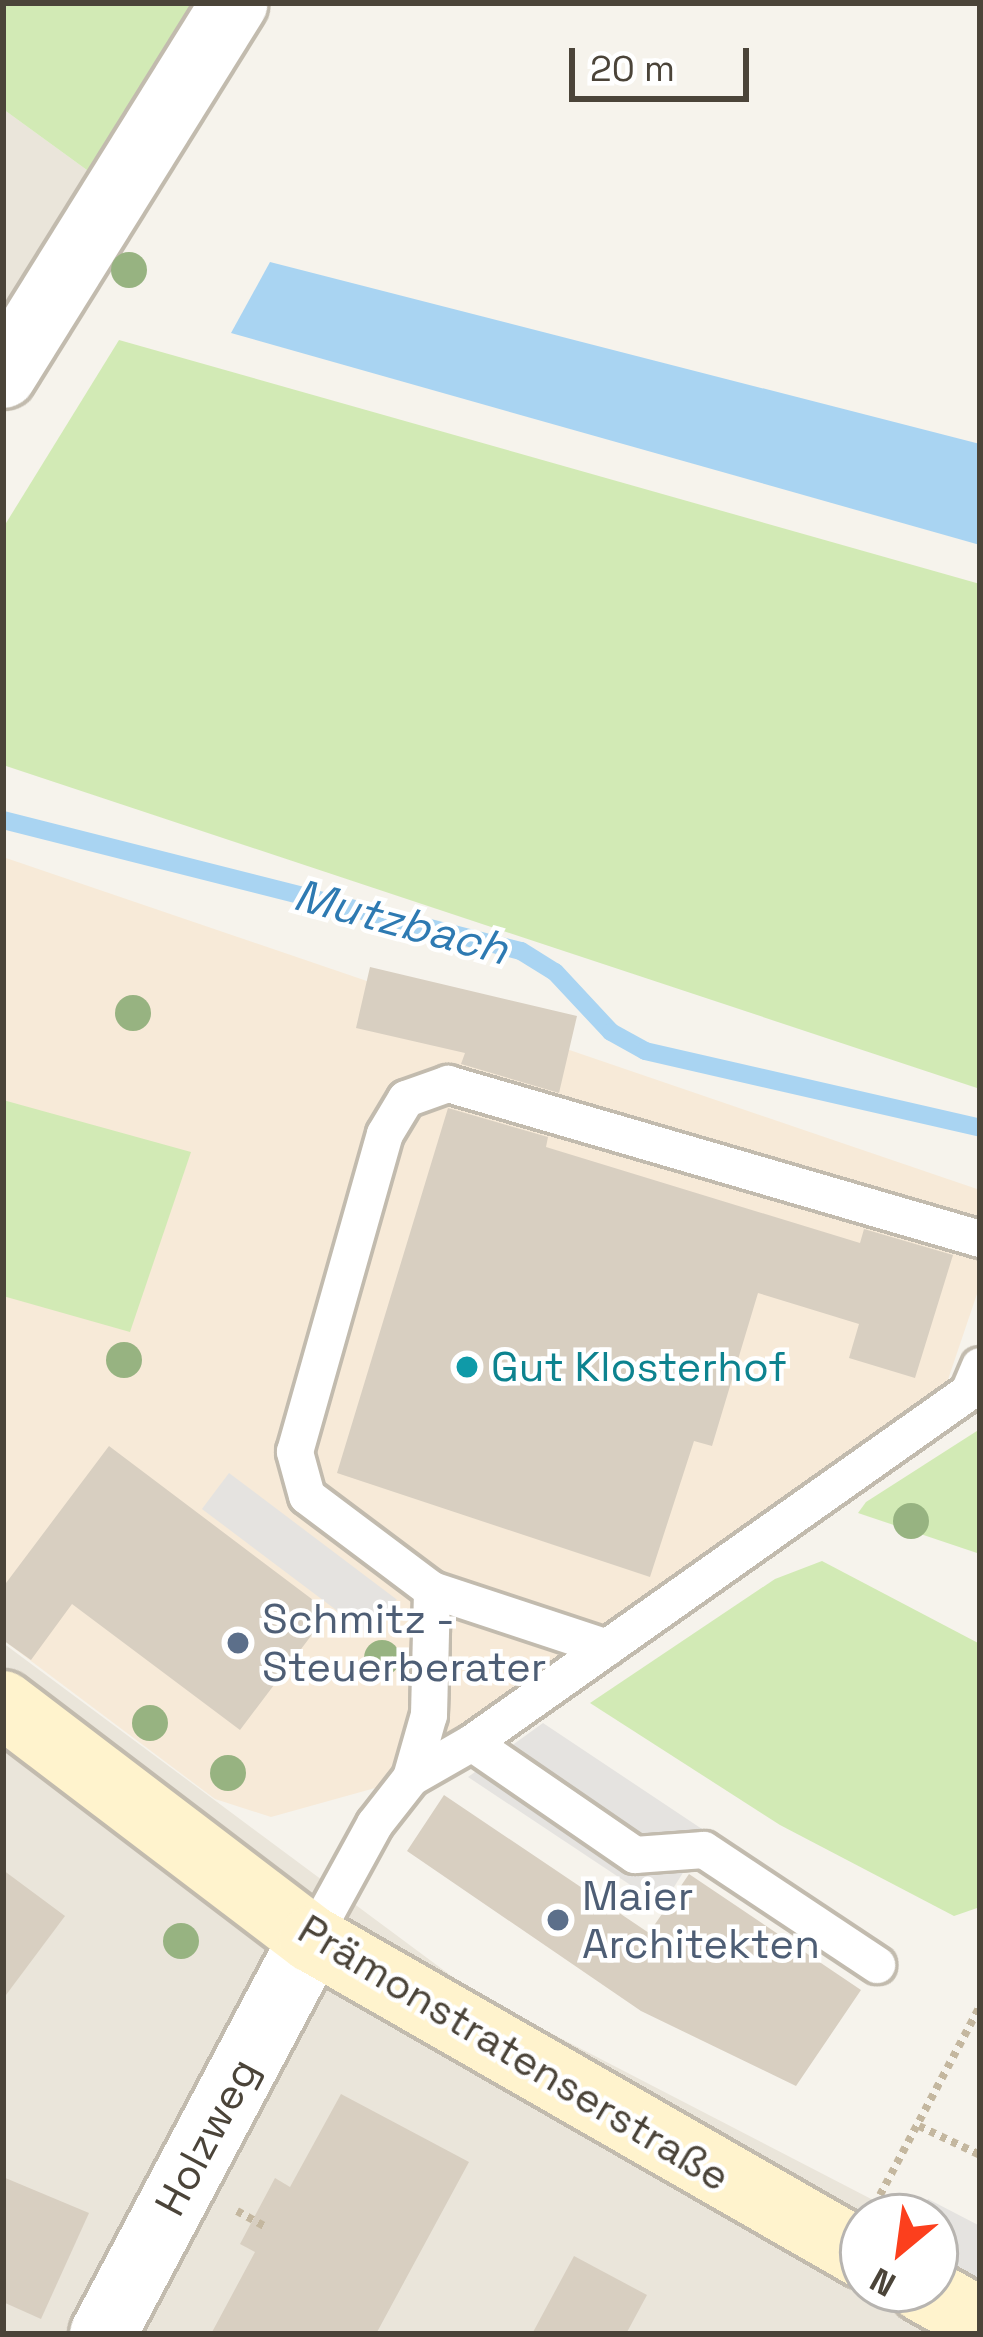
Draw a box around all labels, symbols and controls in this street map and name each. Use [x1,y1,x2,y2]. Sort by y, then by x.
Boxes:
scale bar [575,24,755,98]
text: 20 m [590,46,675,92]
water label: Mutzbach [288,868,514,976]
place label: Gut Klosterhof [491,1342,787,1392]
marker: Gut Klosterhof [454,1354,480,1380]
place label: Schmitz - Steuerberater [262,1594,547,1692]
marker: Schmitz - Steuerberater [225,1630,251,1656]
place label: Maier Architekten [582,1871,820,1970]
street label: Prämonstratenserstraße [289,1904,739,2202]
marker: Maier Architekten [545,1907,571,1933]
street label: Holzweg [145,2050,269,2224]
north arrow [839,2193,959,2313]
text: N [863,2258,903,2306]

